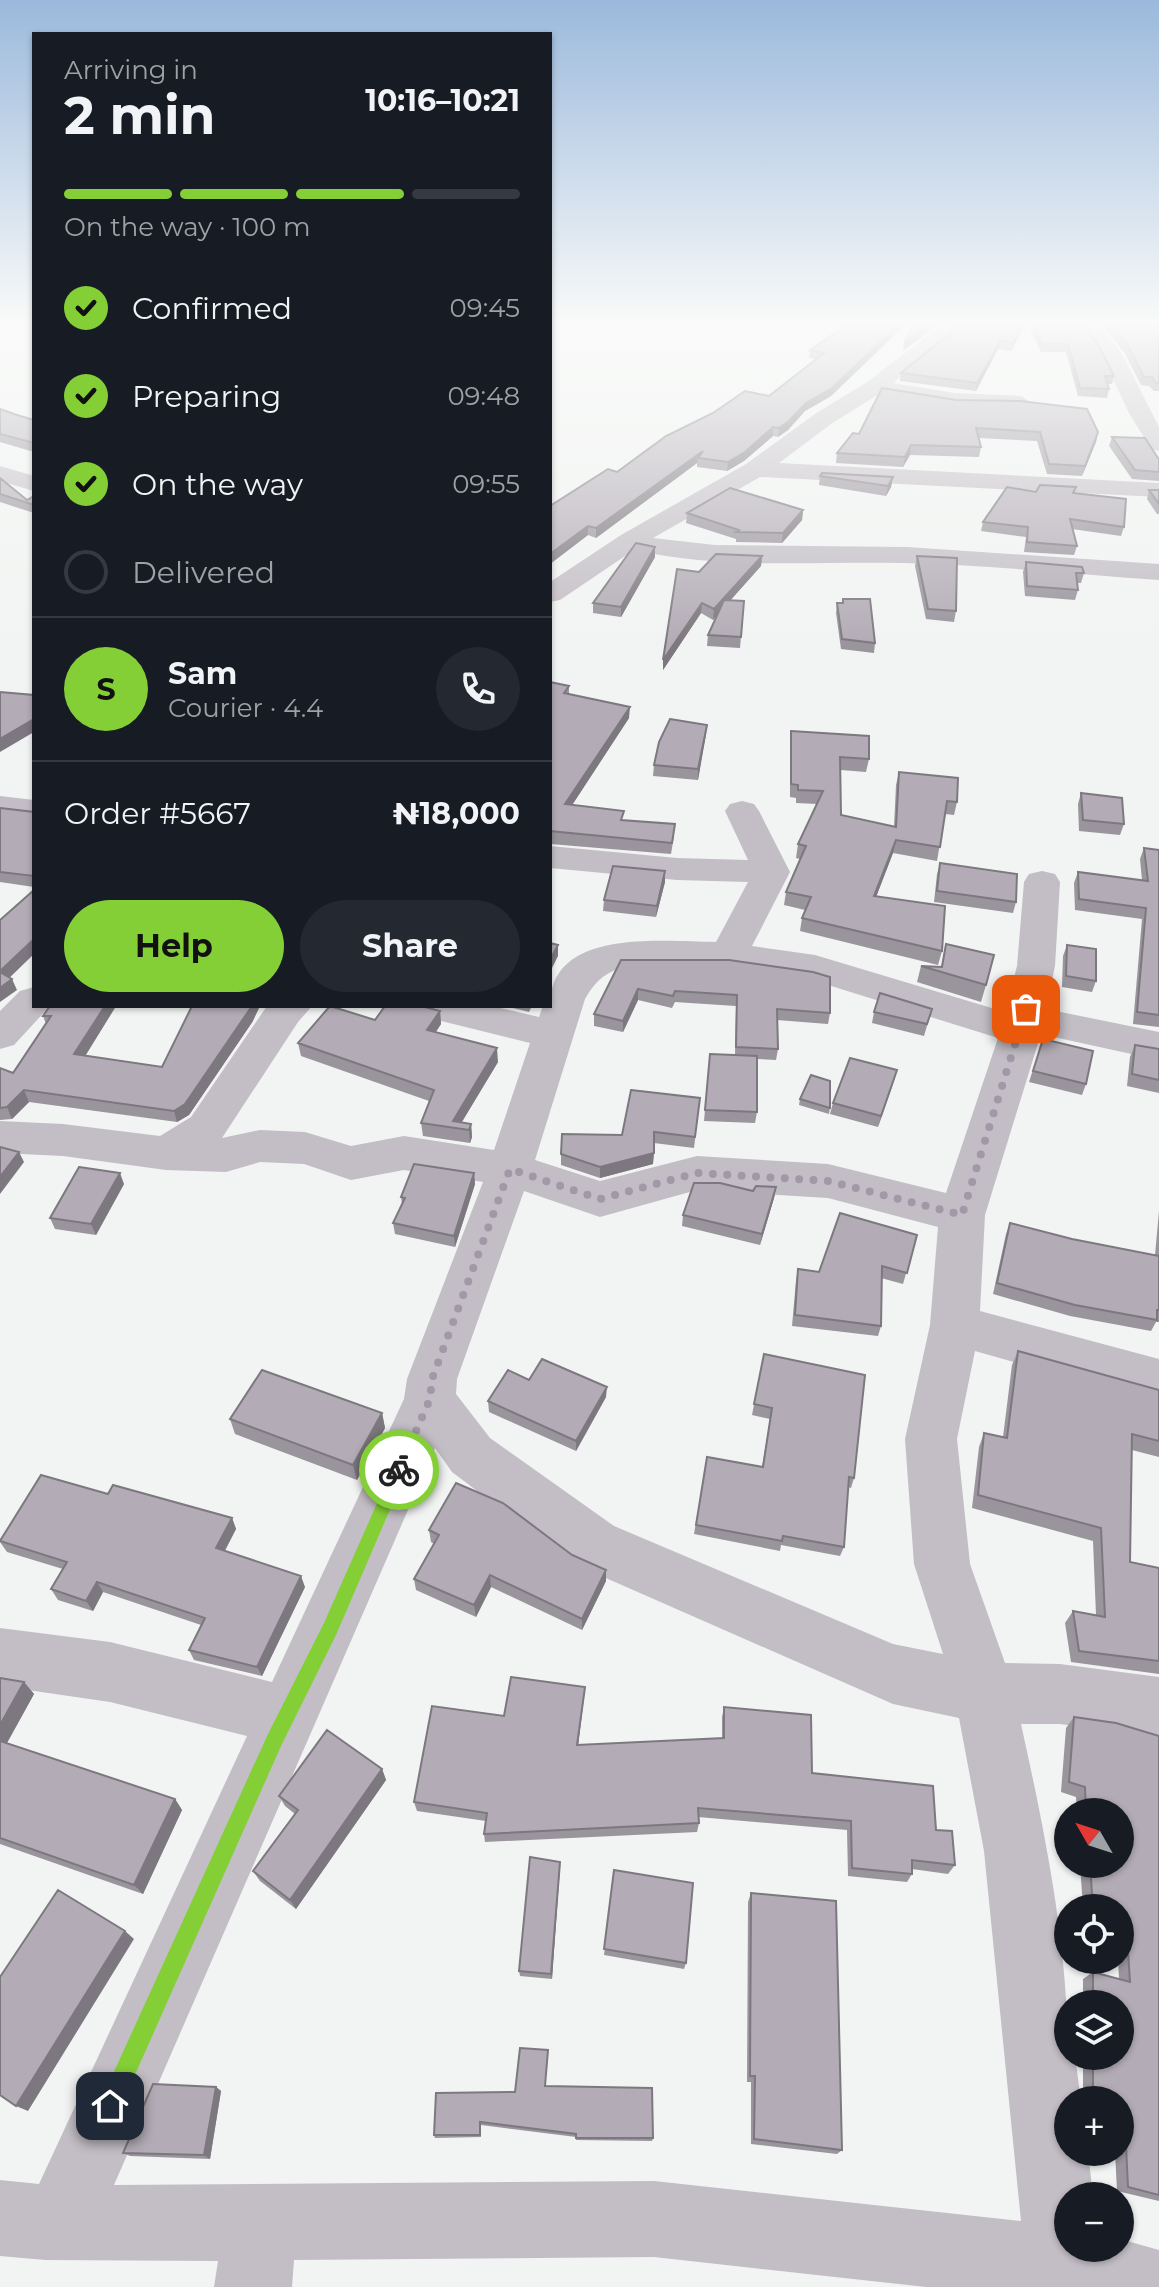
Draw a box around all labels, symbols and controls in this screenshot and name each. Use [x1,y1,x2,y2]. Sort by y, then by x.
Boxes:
text: Arriving in [64,54,198,86]
text: 10:16–10:21 [365,82,520,119]
text: 2 min [64,84,216,147]
text: On the way · 100 m [64,211,311,243]
icon: check [64,286,108,330]
text: Confirmed [132,290,292,327]
text: 09:45 [450,292,520,324]
icon: check [64,374,108,418]
text: Preparing [132,378,281,415]
text: 09:48 [447,380,520,412]
icon: check [64,462,108,506]
text: On the way [132,466,303,503]
text: 09:55 [452,468,520,500]
text: Delivered [132,554,275,591]
button: phone [436,647,520,731]
text: Sam [168,655,237,692]
text: S [96,671,116,708]
text: Courier · 4.4 [168,692,323,724]
text: Order #5667 [64,795,251,832]
text: ₦18,000 [392,795,520,832]
button: Help [64,900,284,992]
button: Share [300,900,520,992]
pin [992,975,1060,1043]
icon: bag [1004,987,1048,1031]
courier [359,1430,439,1510]
icon: bike [377,1448,421,1492]
north arrow [1054,1798,1134,1878]
map controls [1054,1798,1134,2262]
button: locate [1054,1894,1134,1974]
button: layers [1054,1990,1134,2070]
pin [76,2072,144,2140]
icon: home [88,2084,132,2128]
button: + [1054,2086,1134,2166]
button: − [1054,2182,1134,2262]

